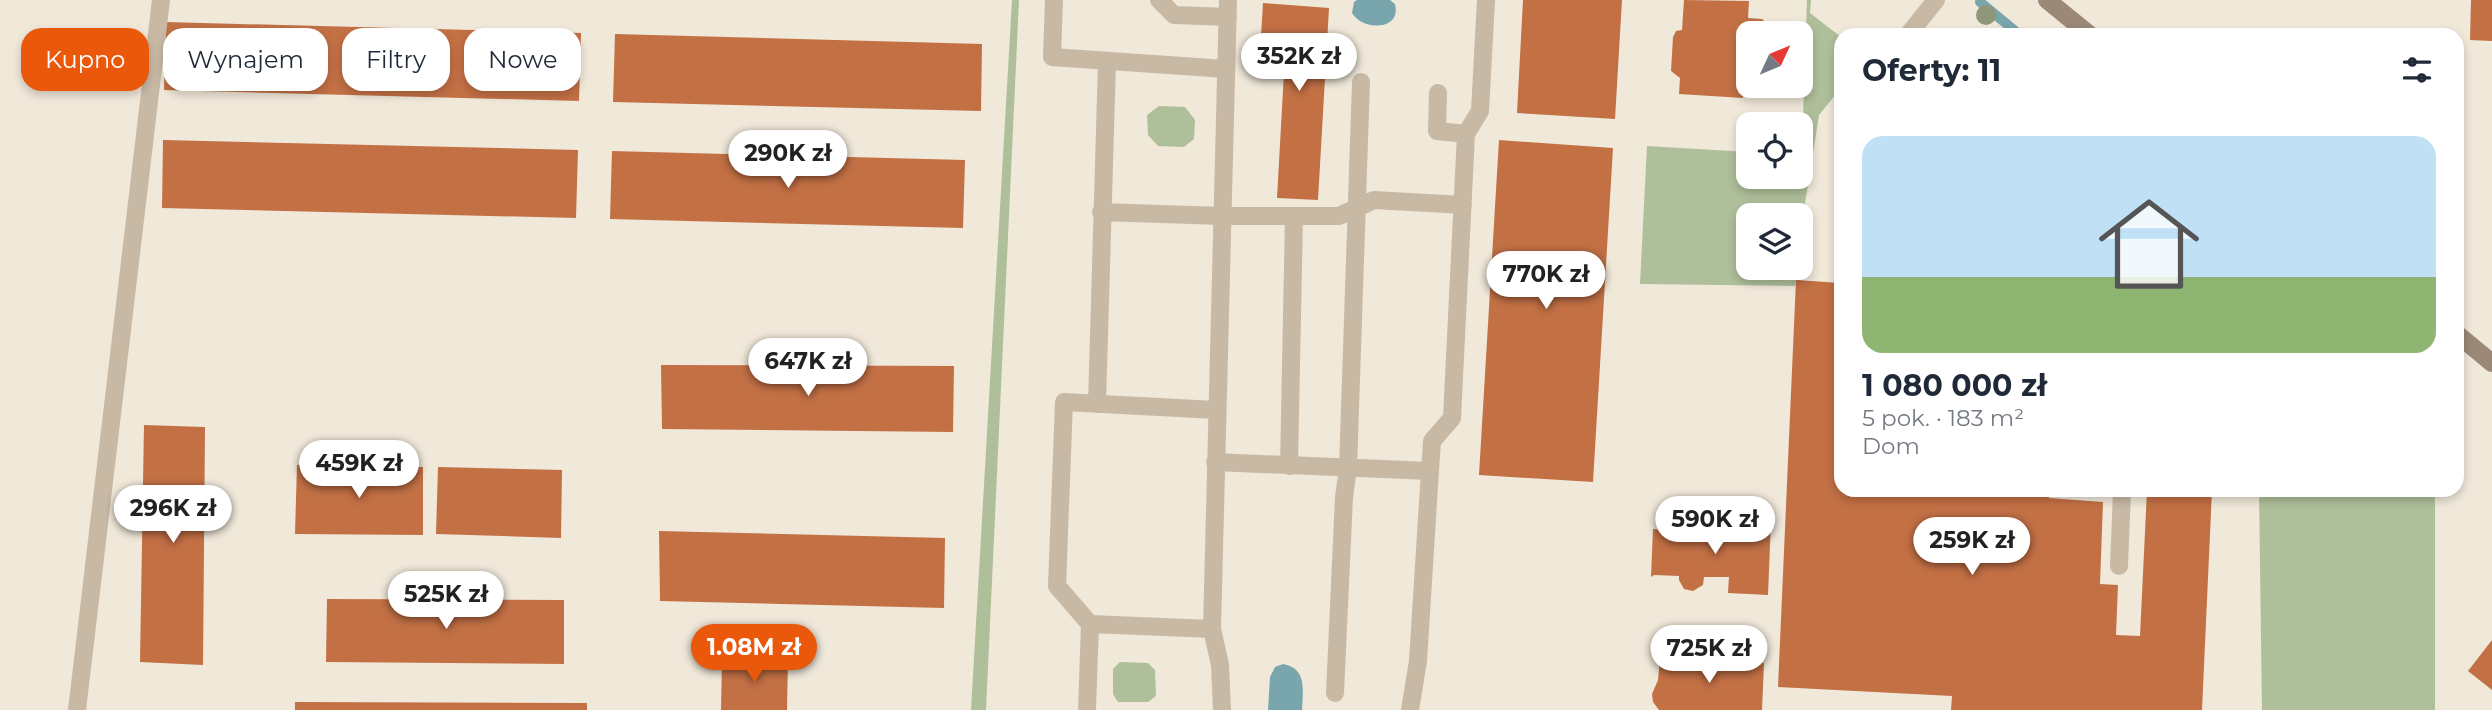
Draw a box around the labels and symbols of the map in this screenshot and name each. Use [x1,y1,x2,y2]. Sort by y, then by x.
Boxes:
north arrow [1736,21,1813,98]
pin: 352K zł [1234,34,1364,93]
pin: 290K zł [723,130,853,190]
pin: 770K zł [1481,252,1611,311]
pin: 647K zł [743,338,873,398]
pin: 459K zł [294,440,424,500]
pin: 296K zł [108,486,238,545]
pin: 590K zł [1650,496,1780,556]
pin: 259K zł [1907,518,2037,577]
pin: 525K zł [381,572,511,631]
pin: 1.08M zł [682,624,826,684]
pin: 725K zł [1644,626,1774,685]

